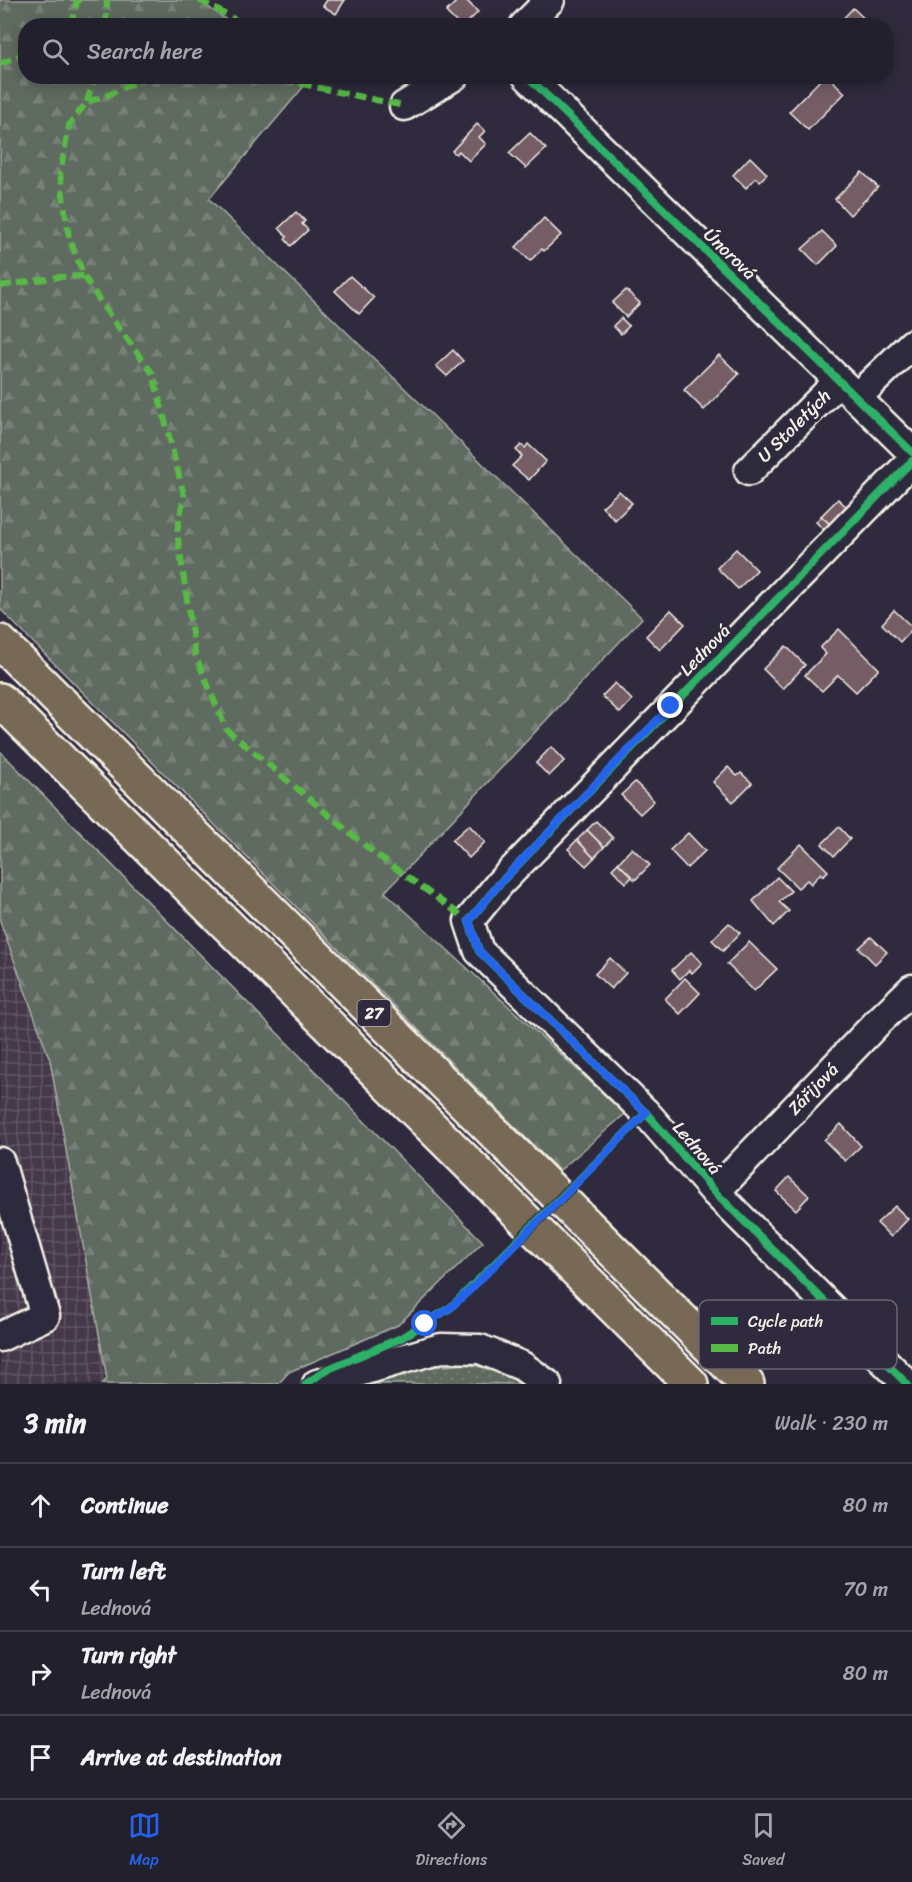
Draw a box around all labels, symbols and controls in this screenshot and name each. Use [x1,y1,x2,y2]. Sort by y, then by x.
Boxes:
search box [18,18,894,84]
text: Search here [87,32,203,71]
icon: search [39,35,72,68]
street label: Únorová [696,220,764,288]
street label: U Stoletých [749,381,839,471]
street label: Lednová [672,616,738,684]
route end [657,692,683,718]
road number: 27 [358,1000,391,1026]
street label: Zářijová [779,1055,847,1123]
street label: Lednová [664,1114,730,1182]
legend [699,1300,897,1369]
text: Cycle path [748,1307,823,1336]
route start [411,1310,437,1336]
text: Path [748,1334,781,1363]
text: 3 min [24,1400,86,1446]
text: Walk · 230 m [775,1406,888,1441]
text: Continue [81,1486,169,1525]
text: 80 m [843,1488,888,1523]
icon: ahead [24,1489,57,1522]
text: Turn left [81,1552,166,1591]
text: 70 m [843,1572,888,1607]
icon: left [24,1573,57,1606]
text: Lednová [81,1591,151,1626]
text: Turn right [81,1636,176,1675]
text: 80 m [843,1656,888,1691]
icon: right [24,1657,57,1690]
text: Lednová [81,1675,151,1710]
text: Arrive at destination [81,1738,282,1777]
icon: arrive [24,1741,57,1774]
tab: Map [128,1809,161,1874]
tab: Directions [416,1809,487,1874]
tab: Saved [742,1809,784,1874]

